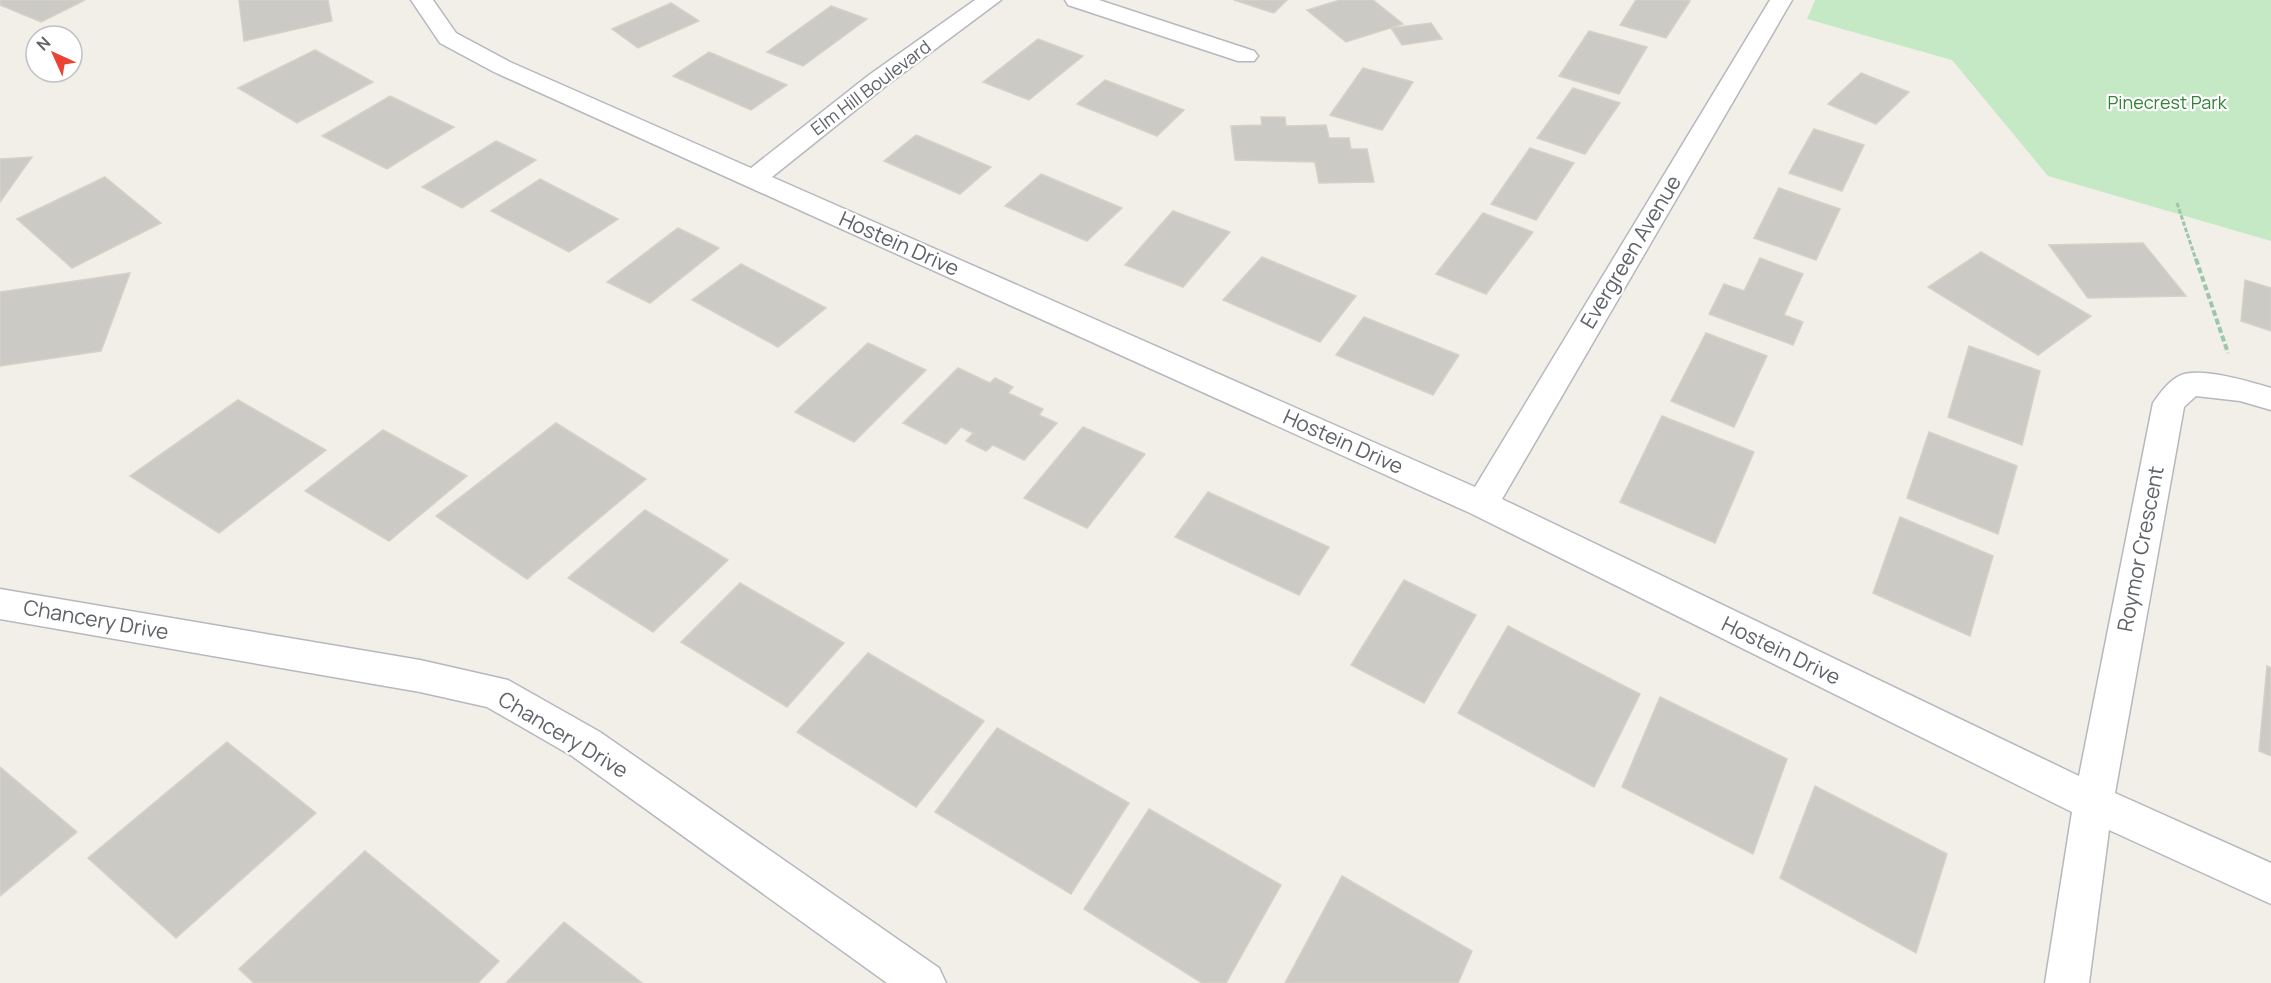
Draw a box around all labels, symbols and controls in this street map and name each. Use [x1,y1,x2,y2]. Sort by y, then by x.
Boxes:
north arrow [24,24,84,84]
text: N [32,32,55,55]
street label: Elm Hill Boulevard [806,34,935,140]
park label: Pinecrest Park [2107,90,2228,114]
street label: Evergreen Avenue [1573,170,1687,333]
street label: Hostein Drive [835,204,964,282]
street label: Hostein Drive [1279,402,1408,480]
street label: Roymor Crescent [2110,464,2170,634]
street label: Chancery Drive [21,592,171,646]
street label: Hostein Drive [1717,609,1845,691]
street label: Chancery Drive [493,684,634,784]

